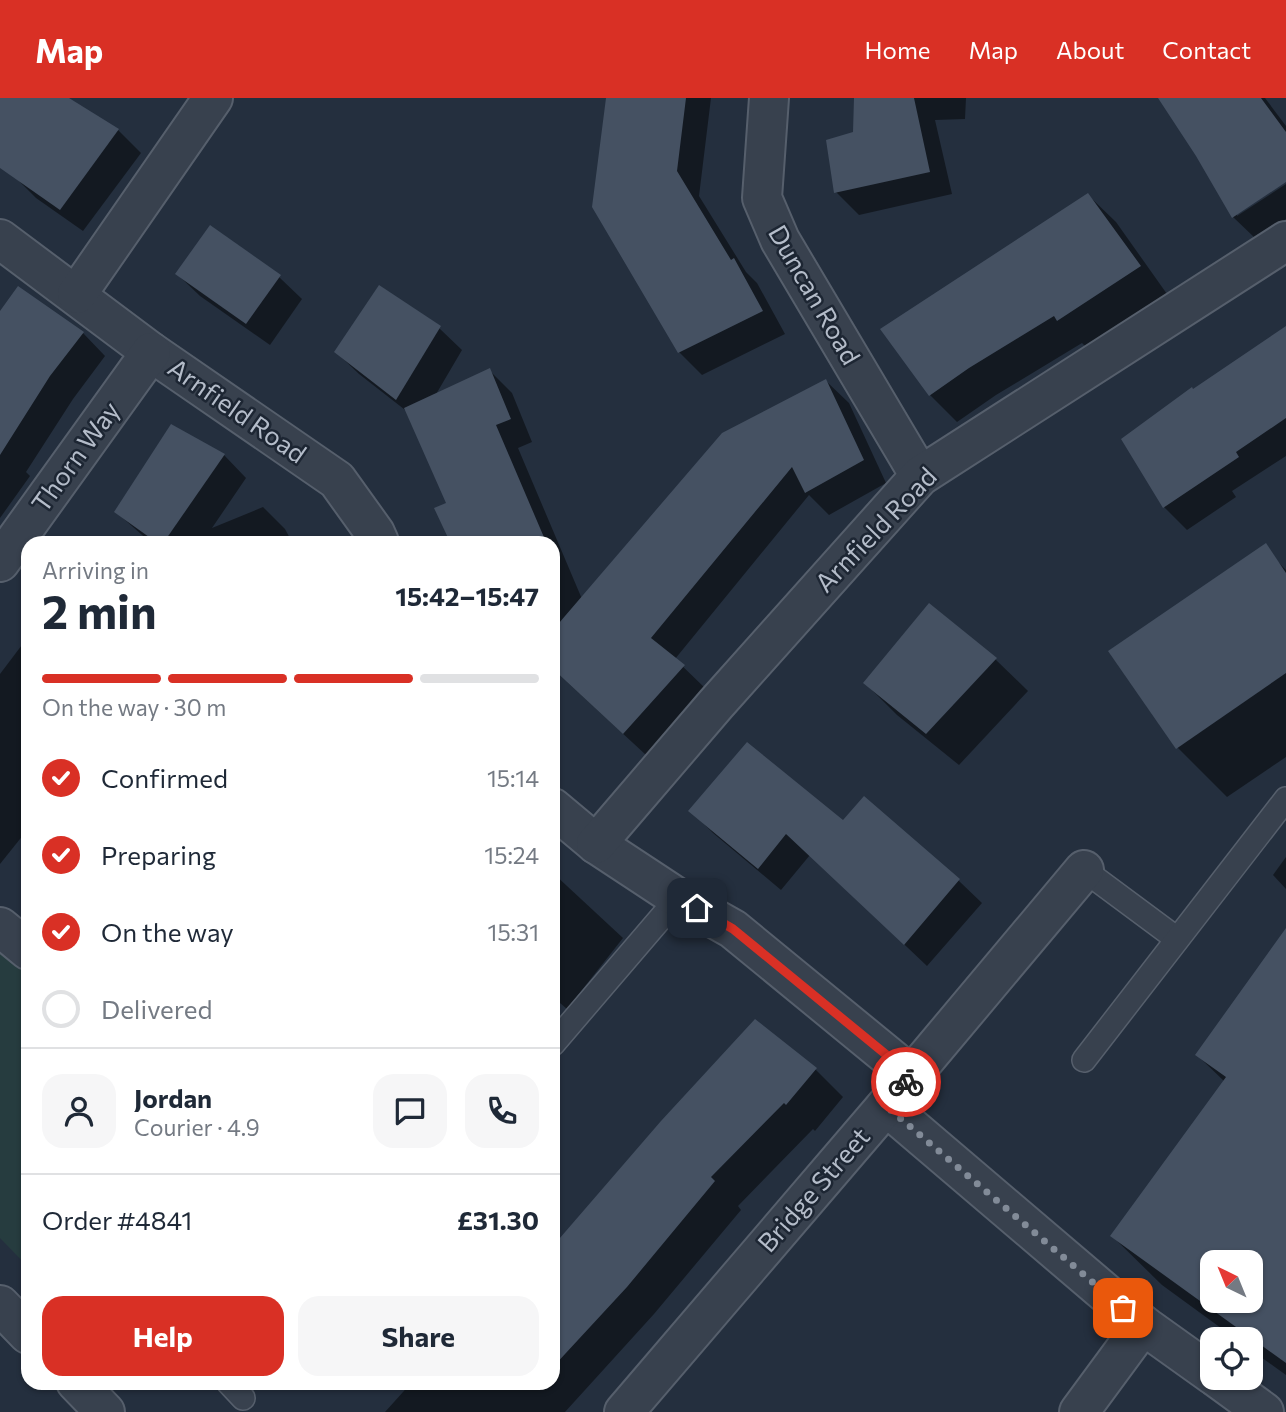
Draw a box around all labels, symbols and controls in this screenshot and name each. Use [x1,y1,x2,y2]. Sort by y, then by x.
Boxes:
text: Map [35,29,103,70]
text: Home [865,35,931,64]
text: Map [969,35,1018,64]
text: About [1056,35,1124,64]
text: Contact [1162,35,1251,64]
street label: Duncan Road [763,219,868,369]
street label: Arnfield Road [163,351,313,469]
street label: Thorn Way [24,395,125,518]
street label: Arnfield Road [808,460,942,598]
text: Arriving in [42,556,149,584]
text: 15:42–15:47 [395,580,539,611]
text: 2 min [42,582,157,638]
text: On the way · 30 m [42,693,226,721]
icon: check [42,759,80,797]
text: Confirmed [101,762,228,793]
text: 15:14 [487,764,539,792]
icon: check [42,836,80,874]
text: Preparing [101,839,216,870]
text: 15:24 [484,841,539,869]
pin [667,878,727,938]
icon: home [678,889,716,927]
icon: check [42,913,80,951]
text: On the way [101,916,234,947]
text: 15:31 [488,918,539,946]
text: Delivered [101,993,212,1024]
courier [871,1047,941,1117]
icon: bike [887,1063,925,1101]
button: person [42,1074,116,1148]
button: chat [373,1074,447,1148]
button: phone [465,1074,539,1148]
text: Jordan [134,1082,212,1113]
text: Courier · 4.9 [134,1113,260,1141]
street label: Bridge Street [750,1120,875,1258]
text: Order #4841 [42,1204,192,1235]
text: £31.30 [457,1204,539,1235]
north arrow [1200,1250,1264,1312]
map controls [1200,1250,1263,1390]
pin [1093,1278,1153,1338]
icon: bag [1104,1289,1142,1327]
button: Help [42,1296,284,1376]
button: Share [298,1296,539,1376]
button: locate [1200,1327,1263,1390]

